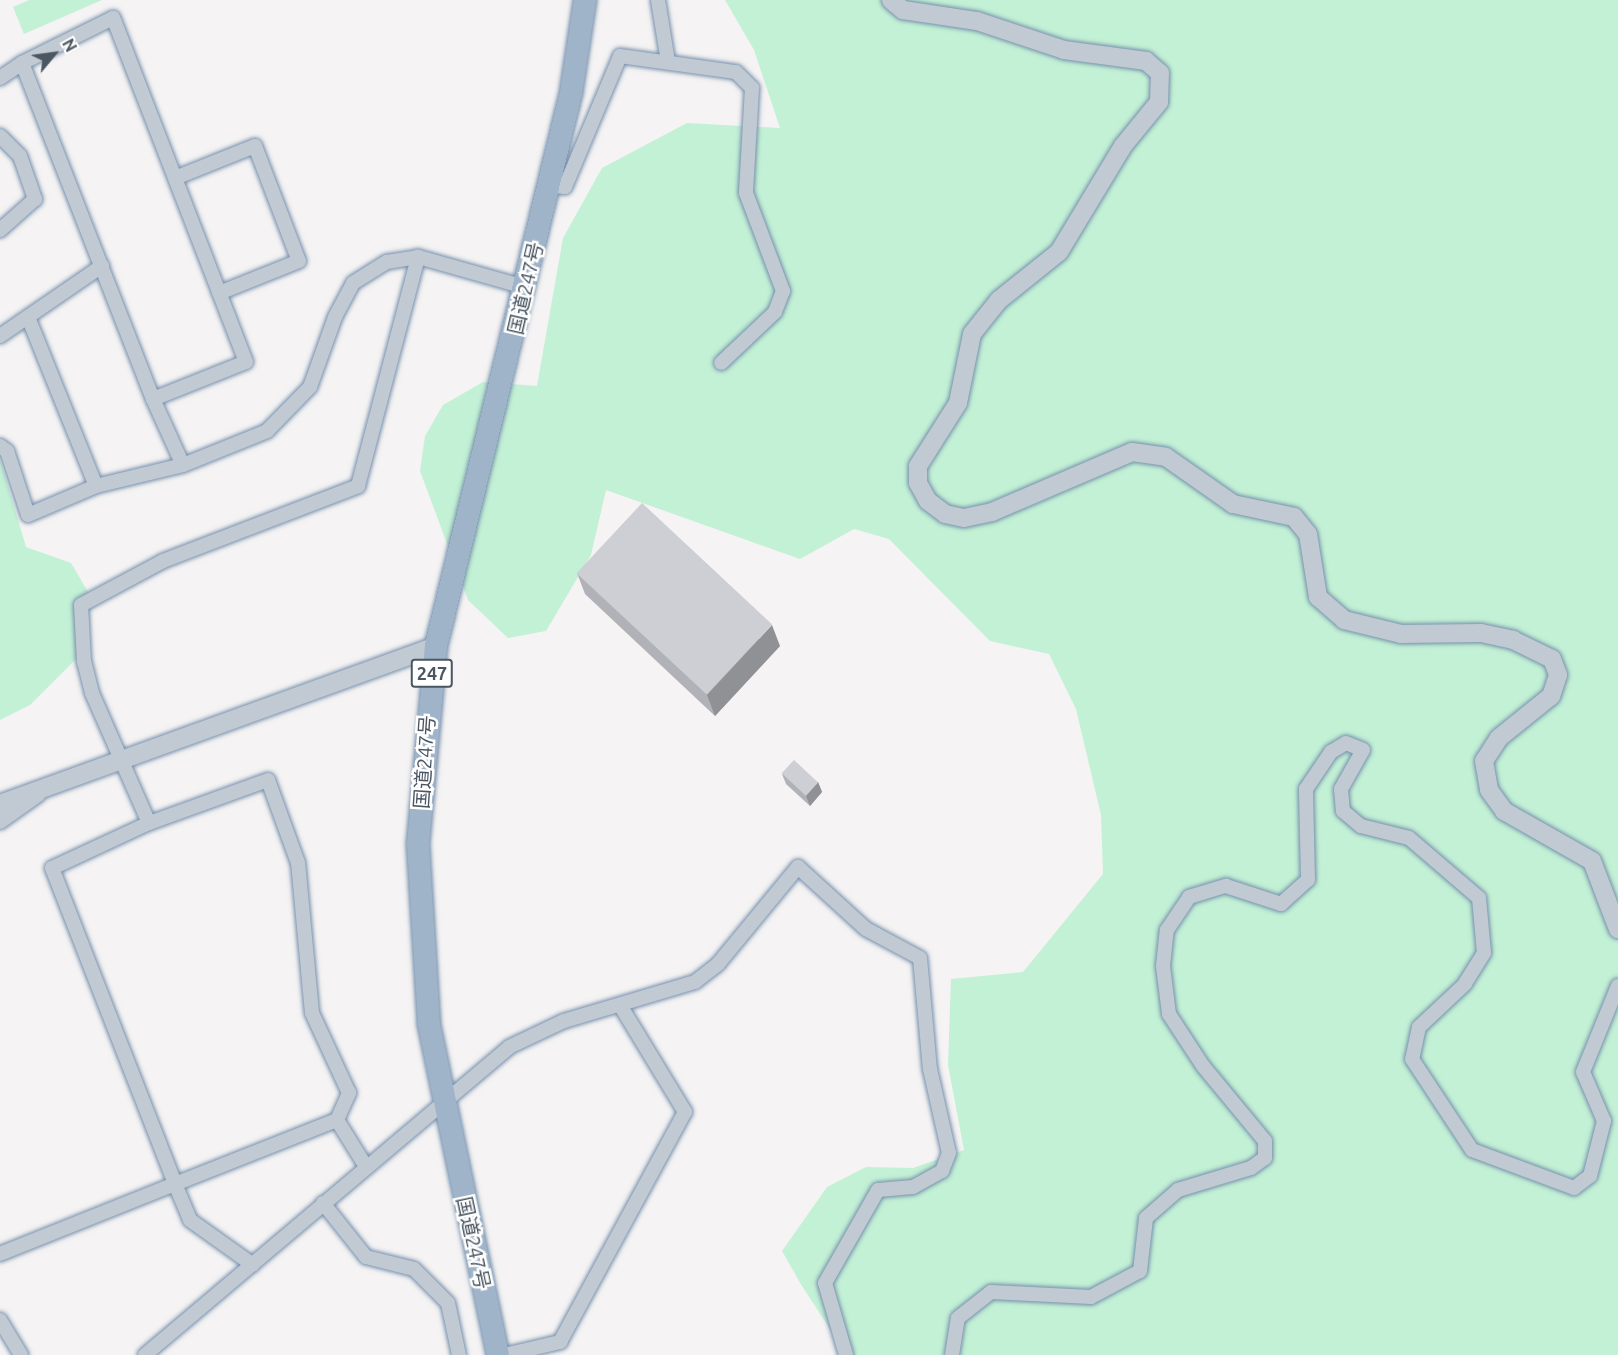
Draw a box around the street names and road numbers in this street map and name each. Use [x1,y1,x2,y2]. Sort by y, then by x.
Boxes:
street label: 国道247号 [503,240,547,336]
road number: 247 [410,658,454,688]
street label: 国道247号 [409,714,439,810]
street label: 国道247号 [453,1195,495,1291]

